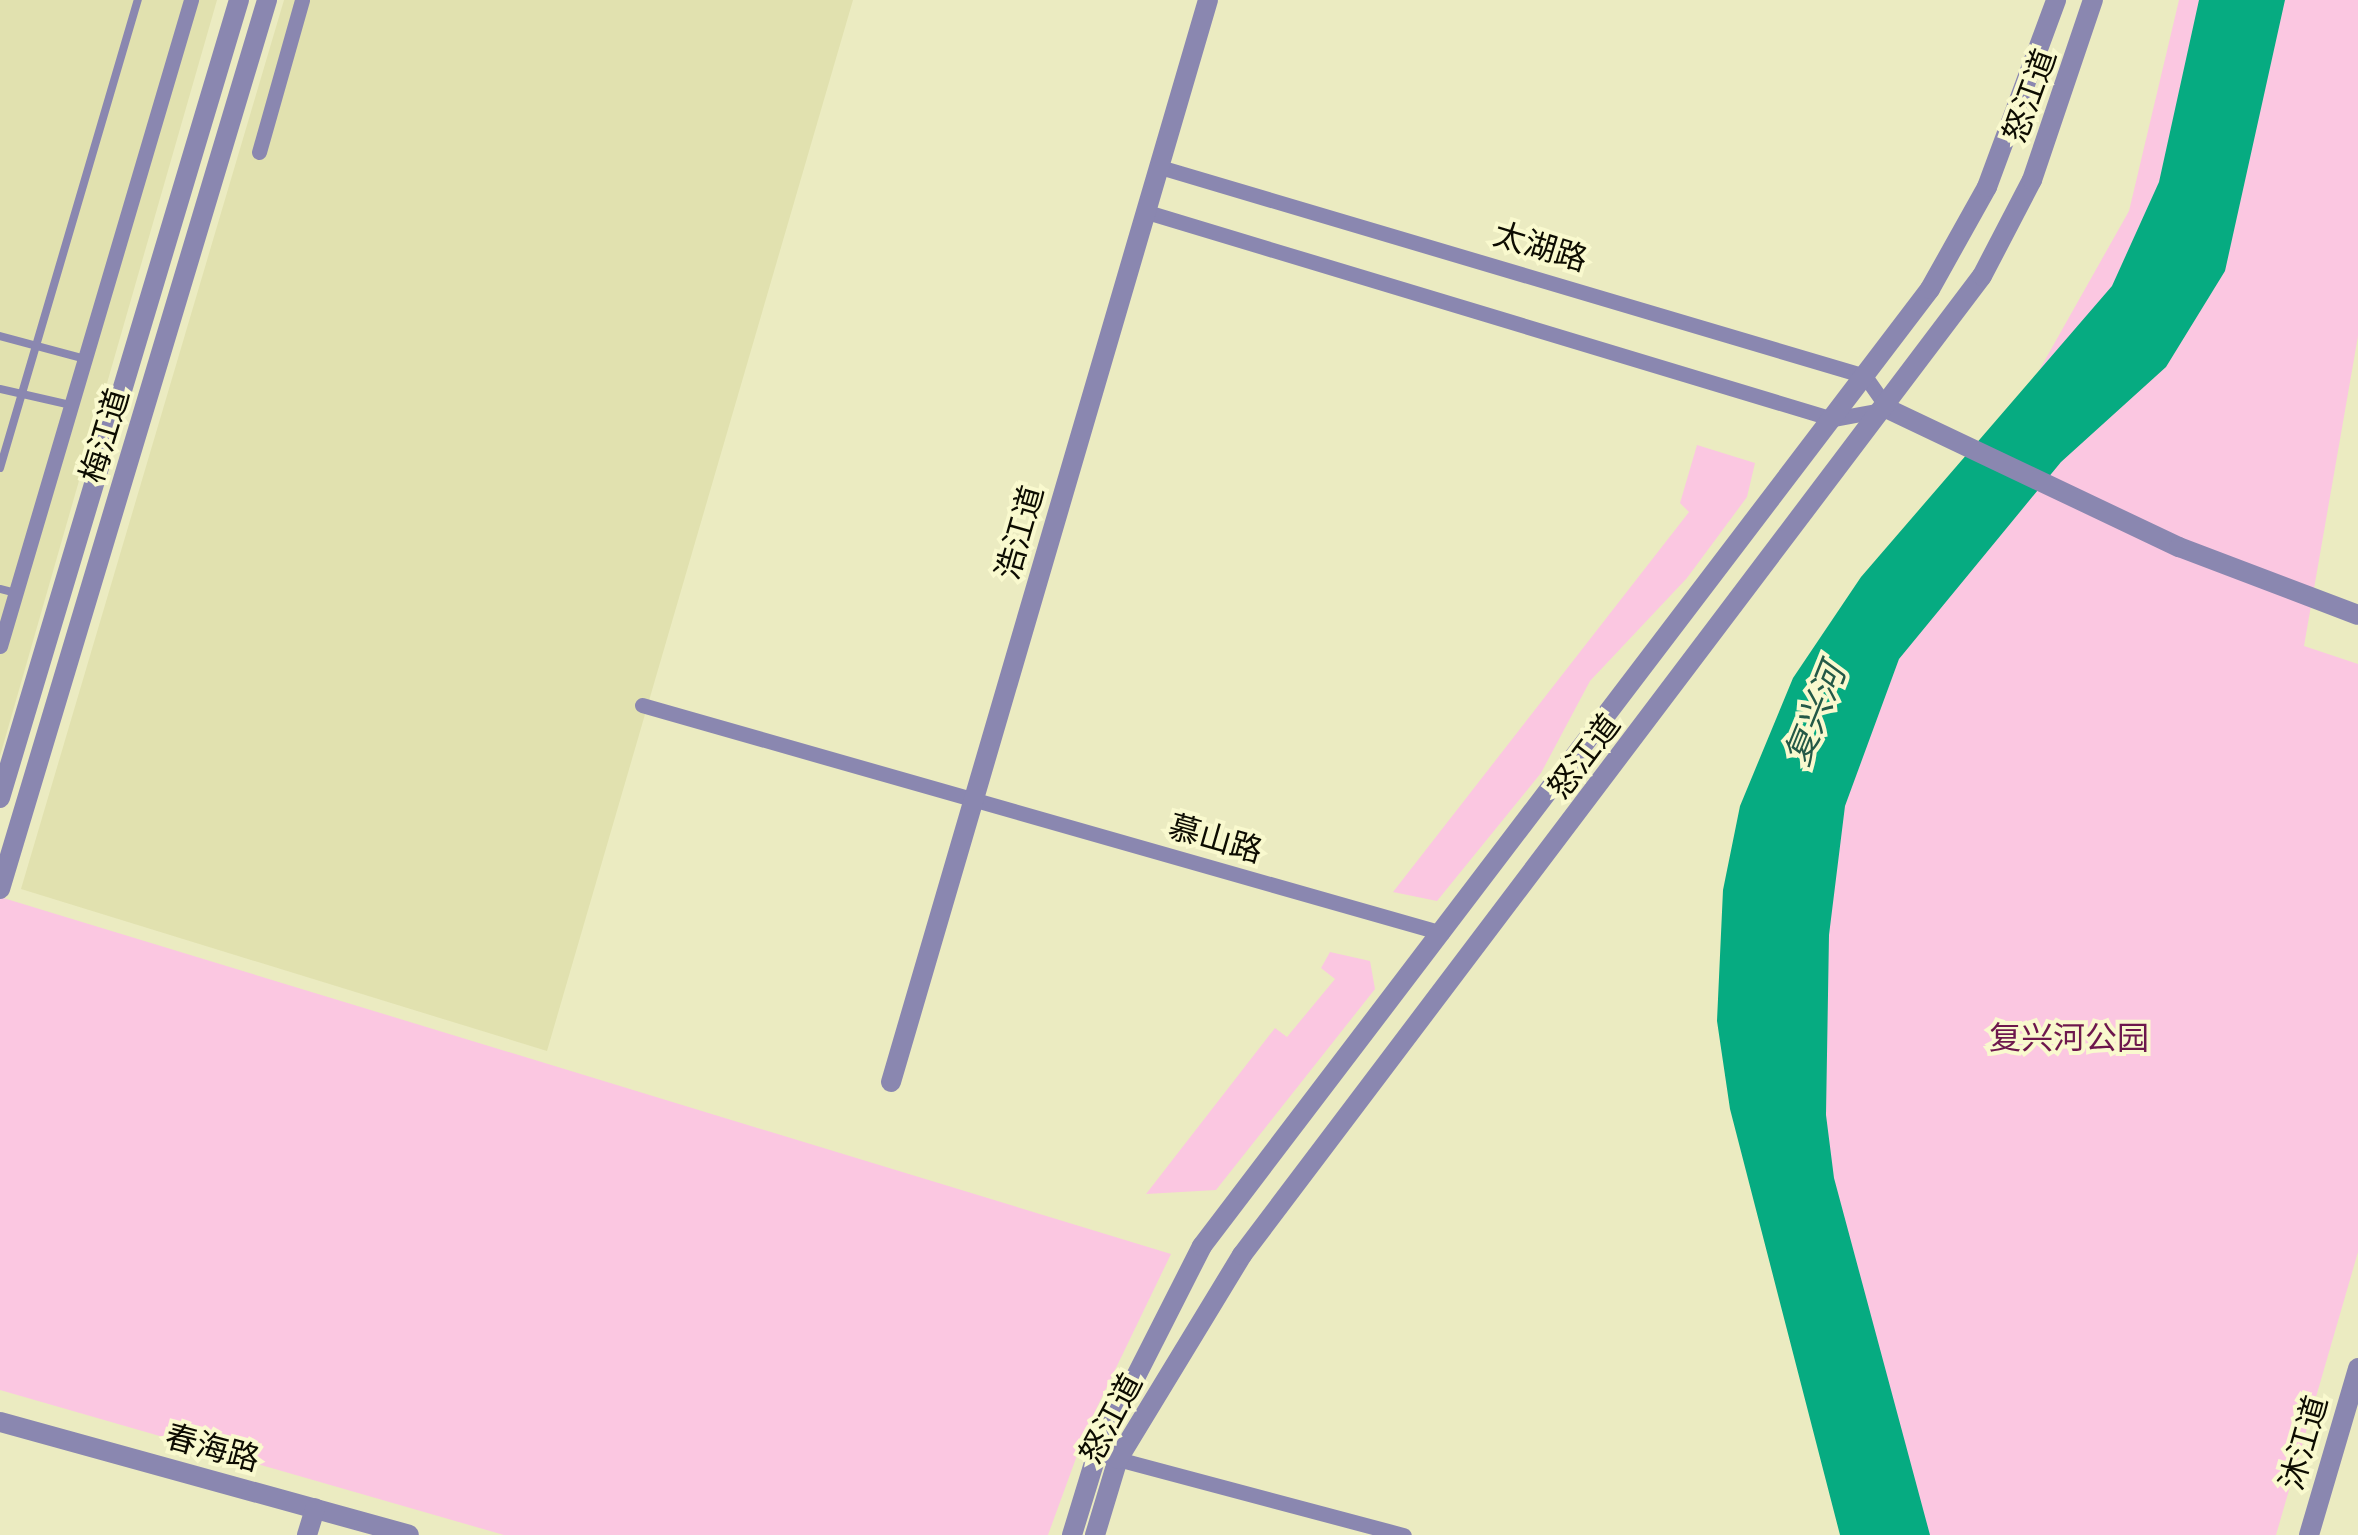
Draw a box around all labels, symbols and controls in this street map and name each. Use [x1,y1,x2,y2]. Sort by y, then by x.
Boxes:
street label: 怒江道 [1997,44,2065,148]
street label: 太湖路 [1488,216,1592,280]
street label: 梅江道 [74,384,138,488]
street label: 浩江道 [989,482,1053,584]
water label: 复兴河 [1777,658,1855,772]
street label: 怒江道 [1541,707,1629,807]
street label: 慕山路 [1164,808,1266,872]
park label: 复兴河公园 [1989,1020,2149,1058]
street label: 怒江道 [1073,1368,1151,1470]
street label: 沐江道 [2273,1392,2337,1494]
street label: 春海路 [161,1418,263,1480]

